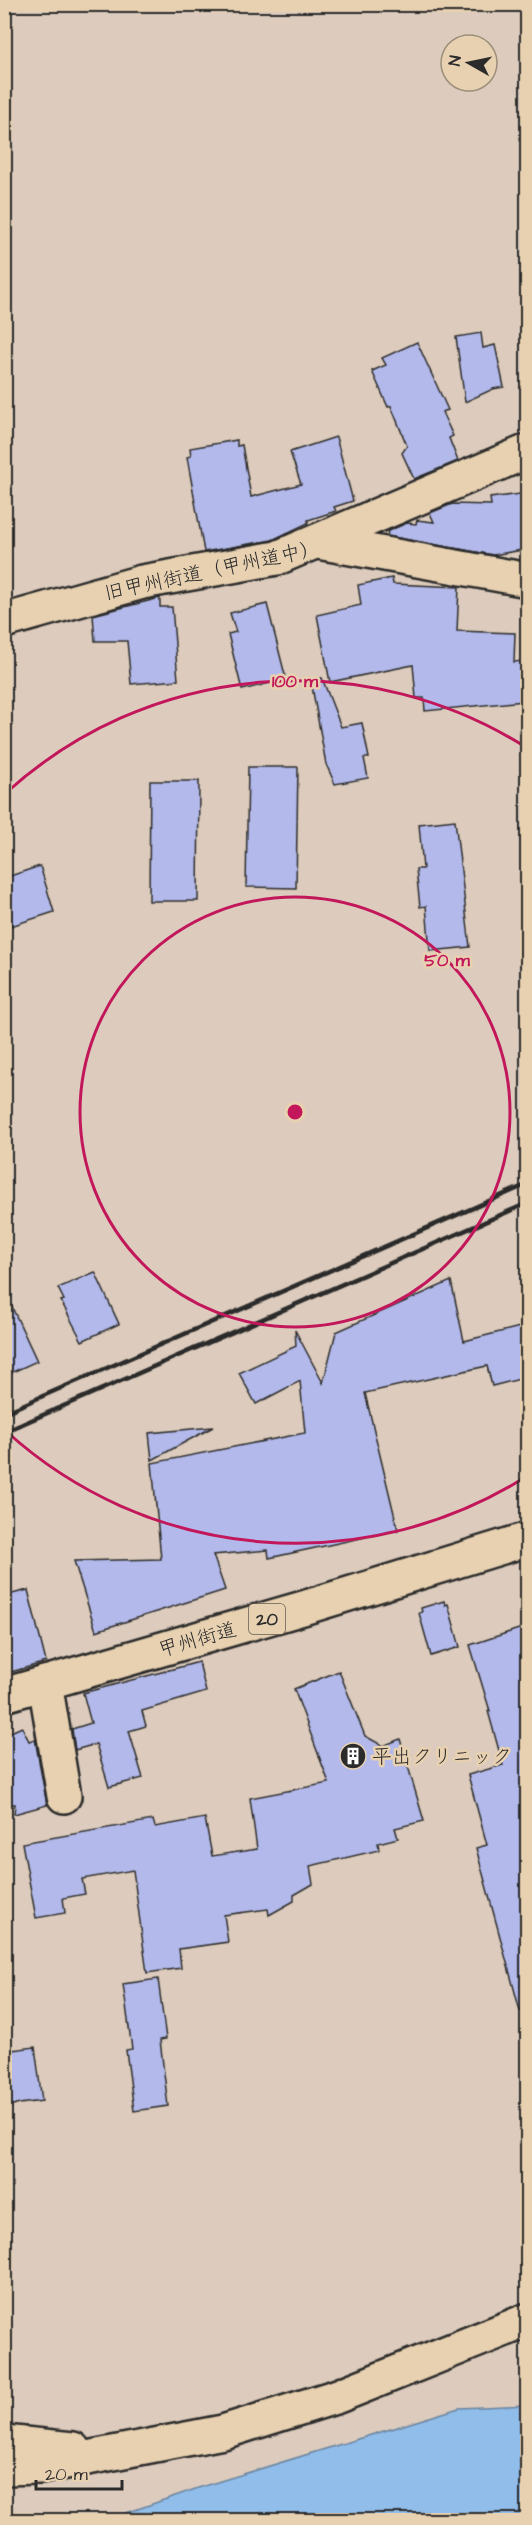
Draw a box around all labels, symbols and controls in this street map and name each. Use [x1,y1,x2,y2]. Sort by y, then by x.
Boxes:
north arrow [439,33,499,93]
text: N [444,54,467,67]
street label: 旧甲州街道（甲州道中） [102,534,323,608]
text: 100 m [272,669,319,694]
text: 50 m [424,948,471,973]
centre of rings [285,1102,305,1122]
road number: 20 [249,1604,285,1634]
street label: 甲州街道 [155,1615,240,1664]
building icon: 平出クリニック [338,1741,368,1771]
place label: 平出クリニック [372,1743,512,1771]
scale bar [36,2453,122,2491]
text: 20 m [45,2462,88,2487]

